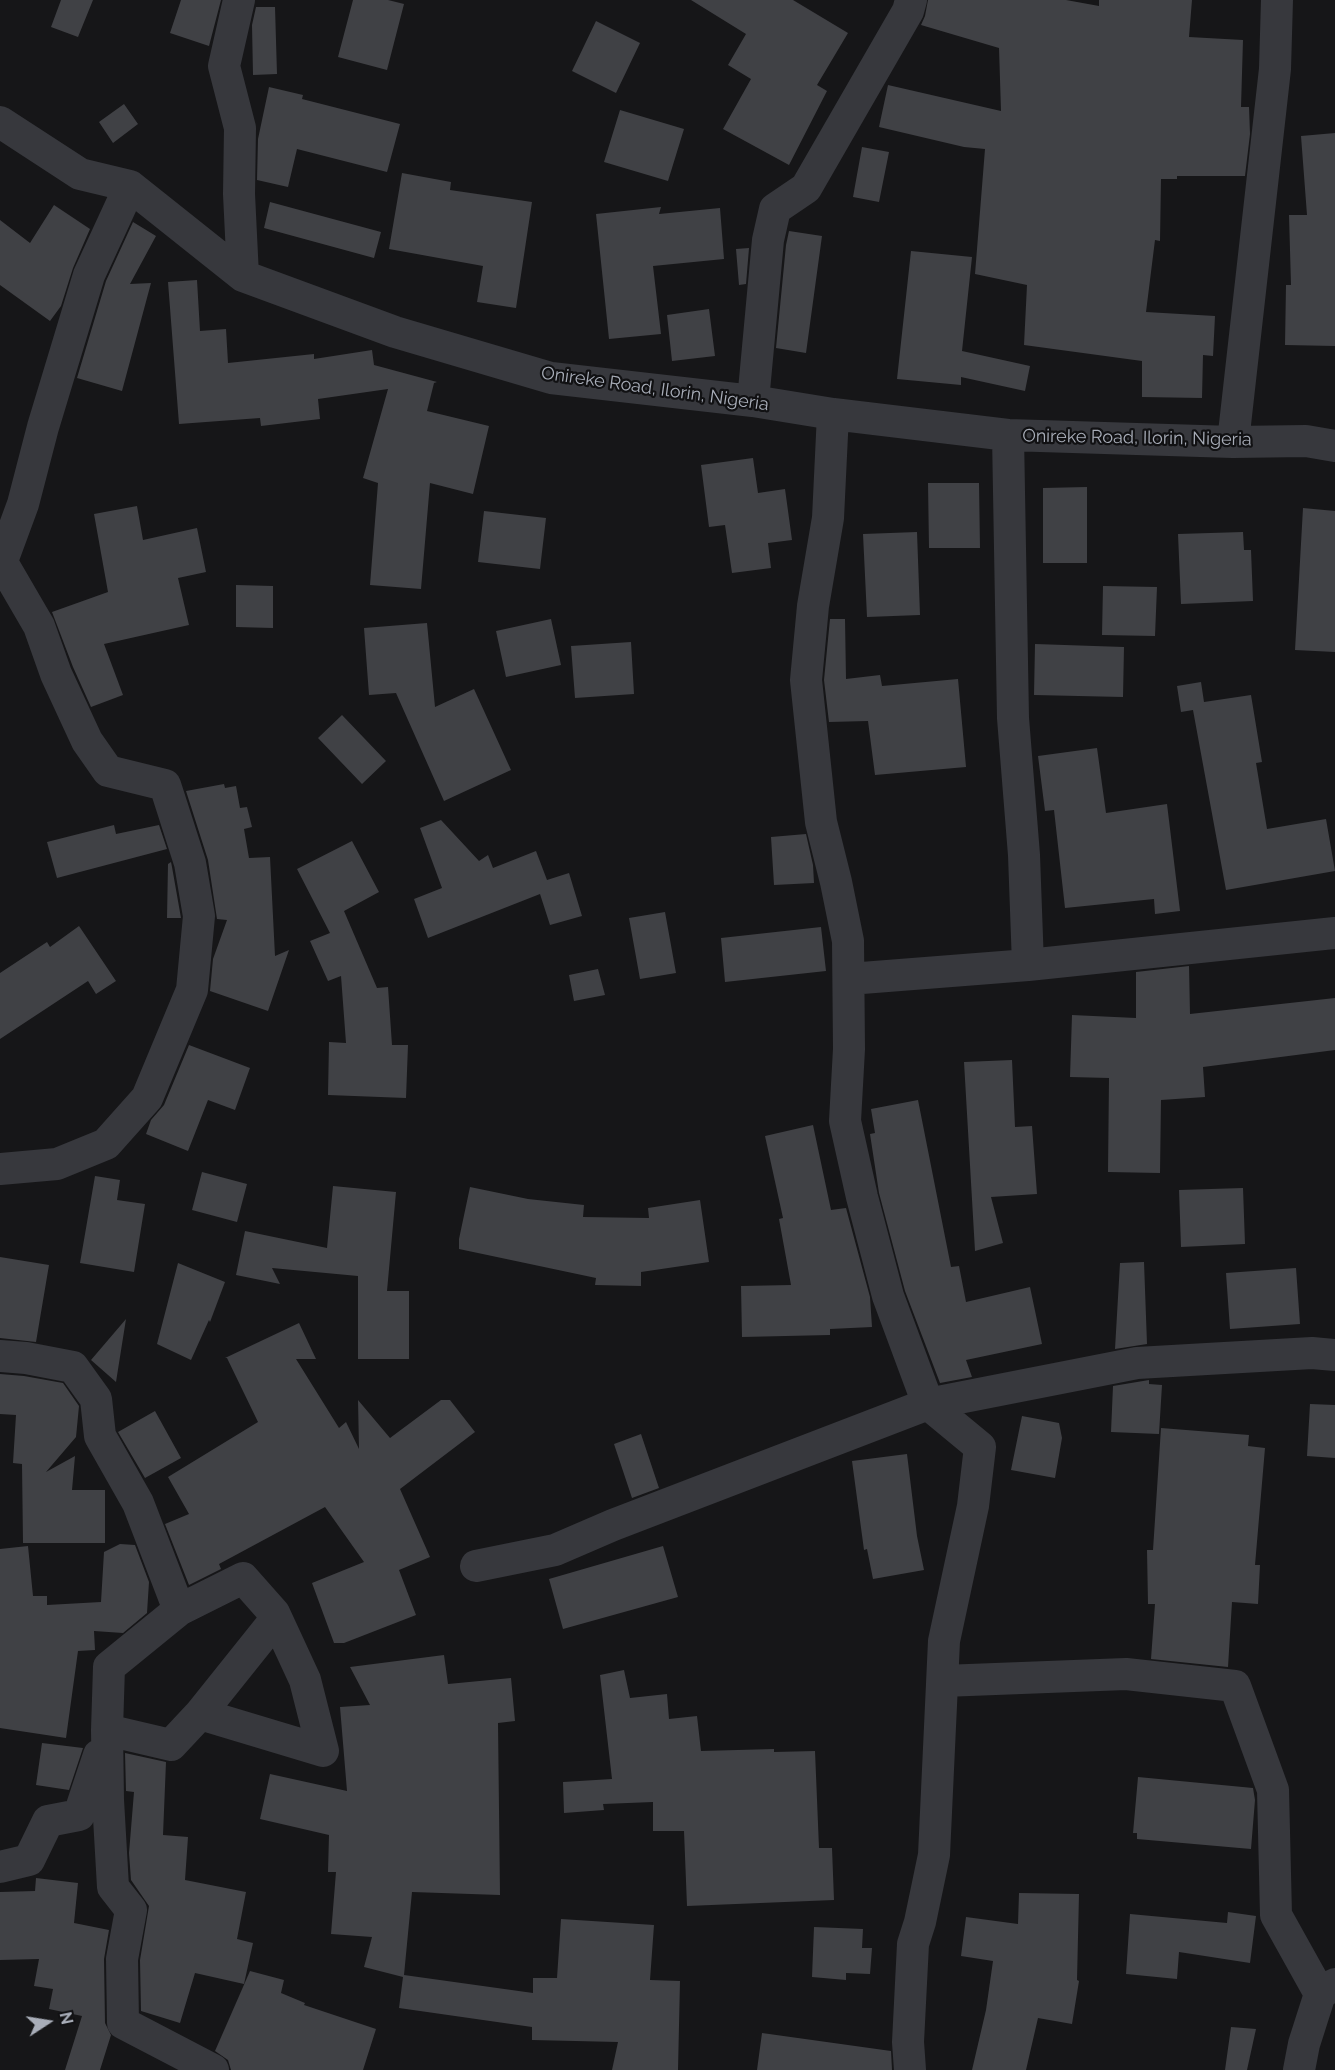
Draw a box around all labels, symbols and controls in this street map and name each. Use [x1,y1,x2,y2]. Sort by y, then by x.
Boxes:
street label: Onireke Road, Ilorin, Nigeria [540,362,770,416]
street label: Onireke Road, Ilorin, Nigeria [1022,425,1252,451]
north arrow [18,1992,78,2052]
text: N [56,2010,77,2026]

